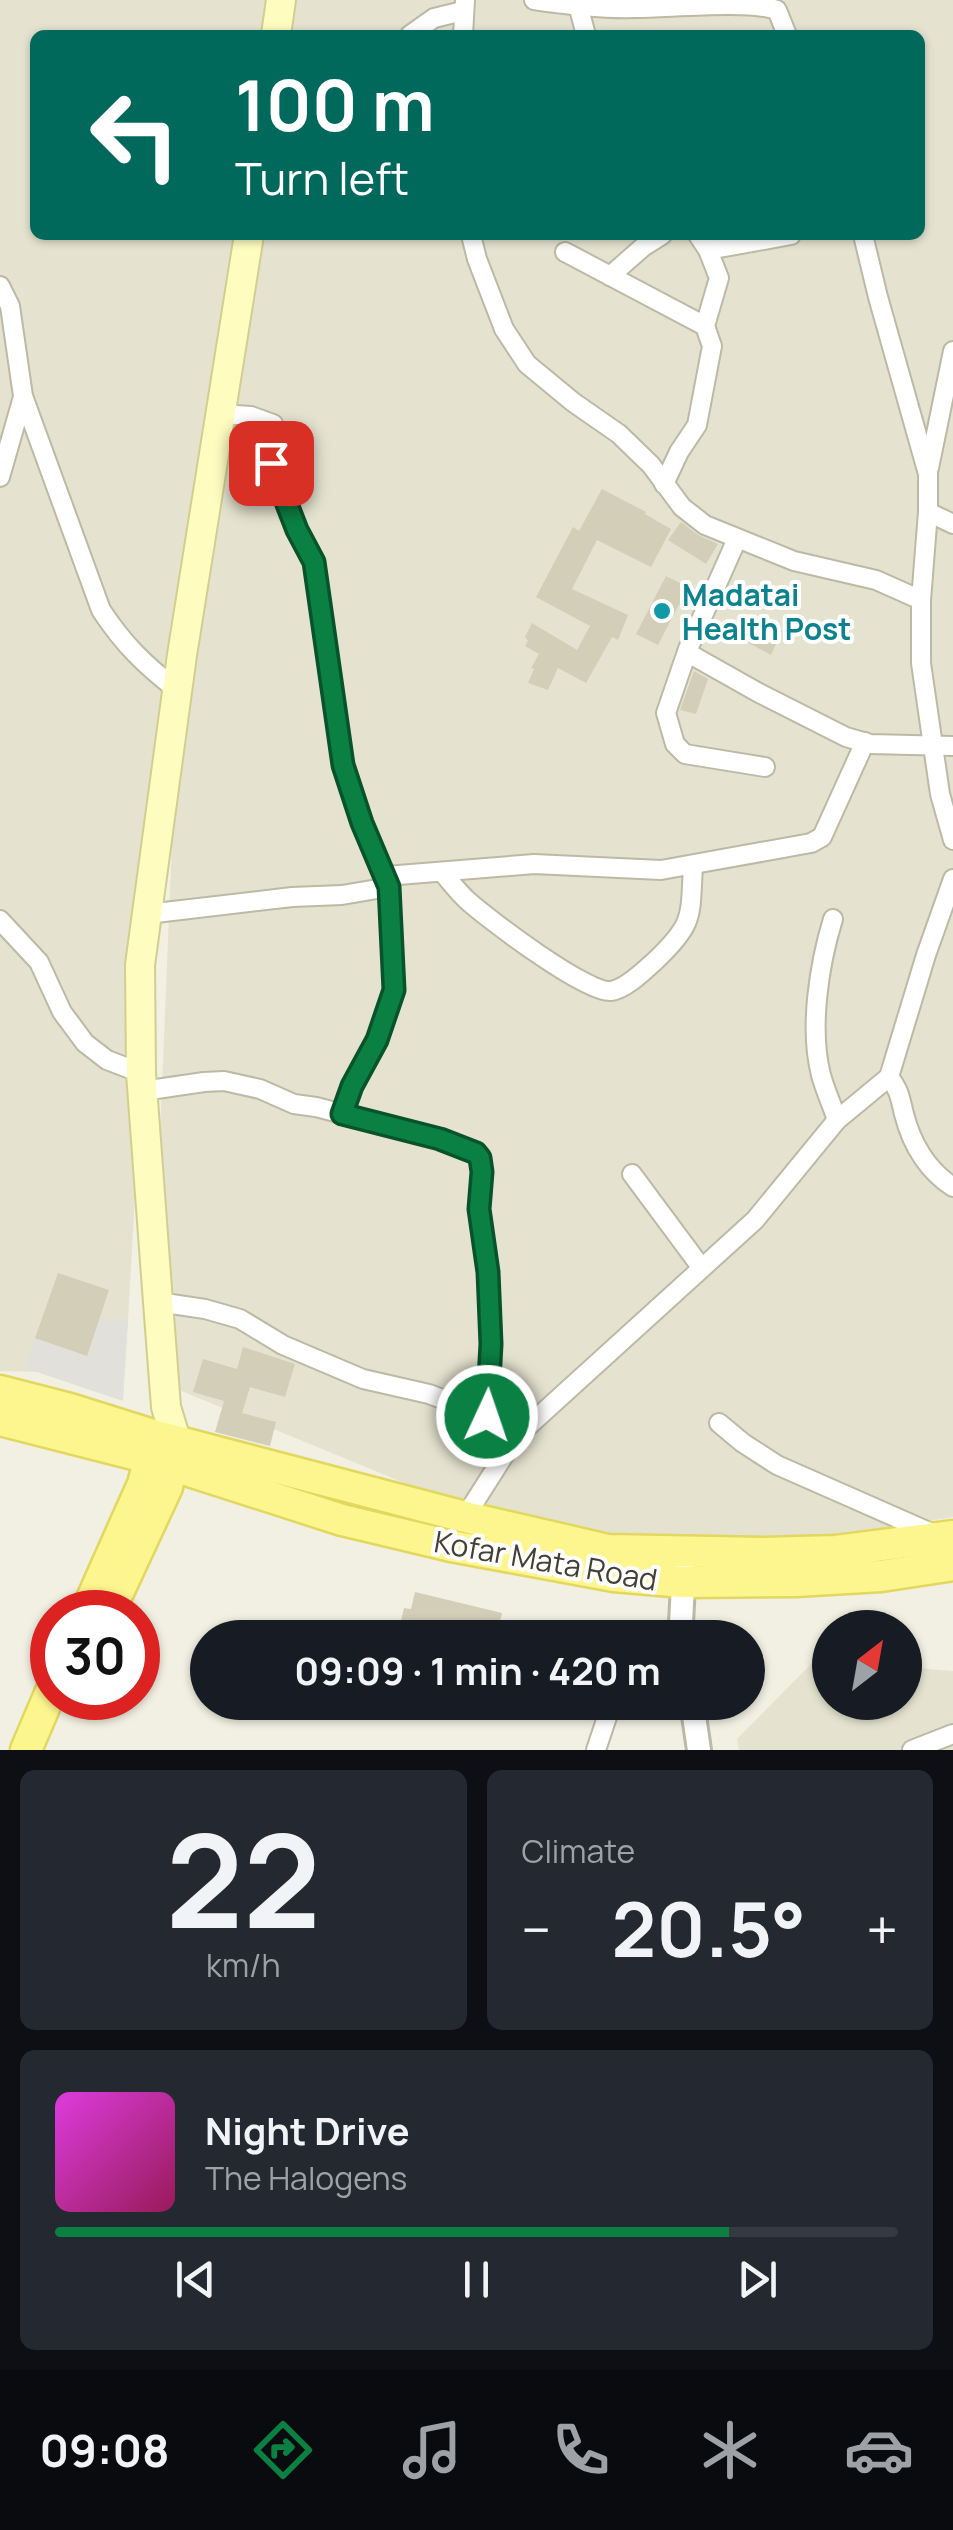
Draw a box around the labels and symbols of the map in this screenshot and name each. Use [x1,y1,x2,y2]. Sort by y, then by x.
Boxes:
pin [229,421,314,506]
place label: Madatai Health Post [682,574,851,649]
marker: Madatai Health Post [651,600,673,622]
position arrow [435,1364,539,1468]
street label: Kofar Mata Road [431,1520,661,1600]
speed limit sign: 30 [30,1590,160,1720]
north arrow [812,1610,922,1720]

